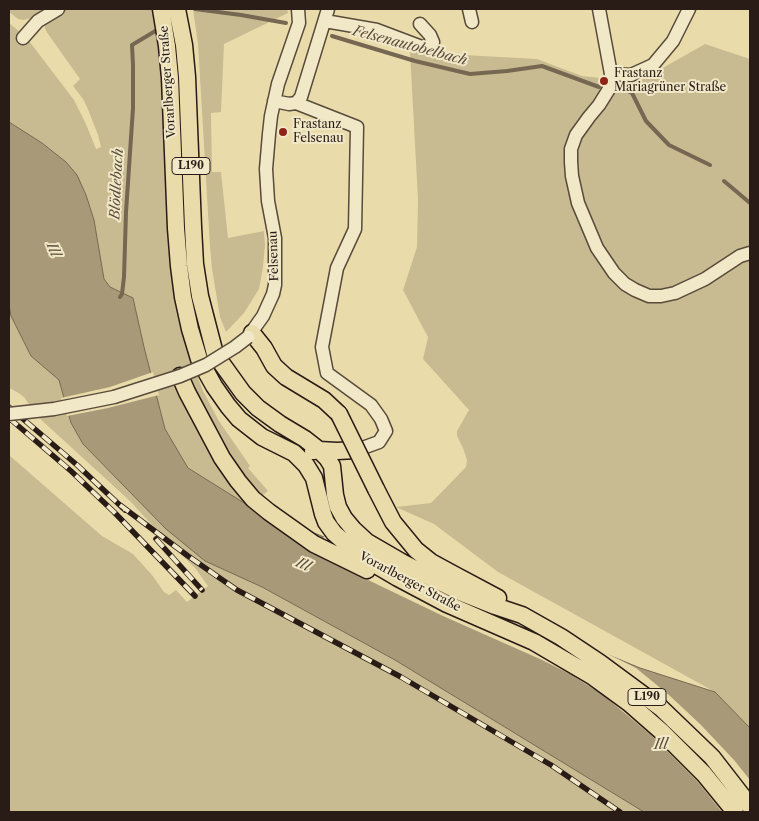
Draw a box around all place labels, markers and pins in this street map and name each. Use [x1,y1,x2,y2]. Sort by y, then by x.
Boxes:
place label: Frastanz Mariagrüner Straße [614,67,726,95]
marker: Frastanz Mariagrüner Straße [598,75,610,87]
place label: Frastanz Felsenau [293,118,344,146]
marker: Frastanz Felsenau [277,126,289,138]

